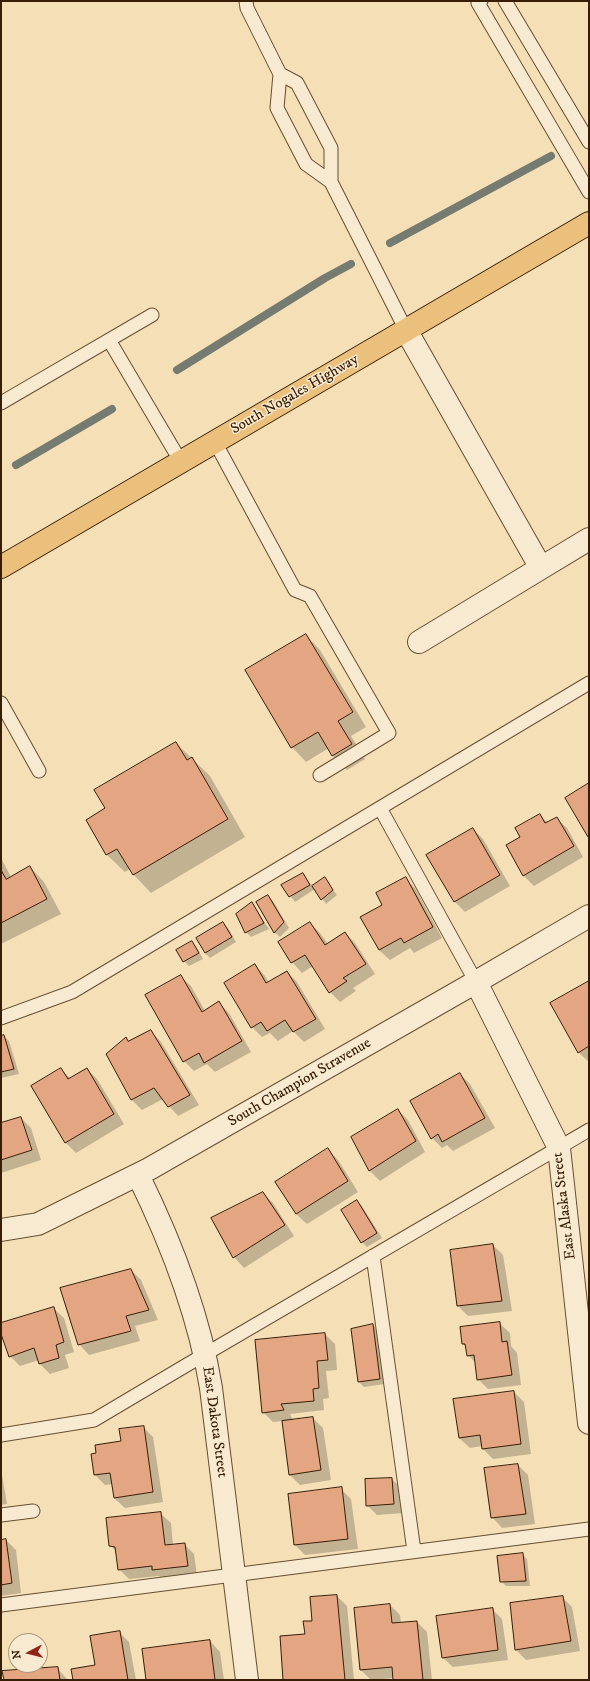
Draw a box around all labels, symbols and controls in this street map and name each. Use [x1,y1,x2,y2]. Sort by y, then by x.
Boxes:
street label: South Nogales Highway [228,351,362,439]
street label: South Champion Stravenue [225,1035,375,1131]
street label: East Alaska Street [549,1151,581,1261]
street label: East Dakota Street [197,1365,231,1479]
north arrow [8,1633,48,1673]
text: N [10,1649,25,1660]

